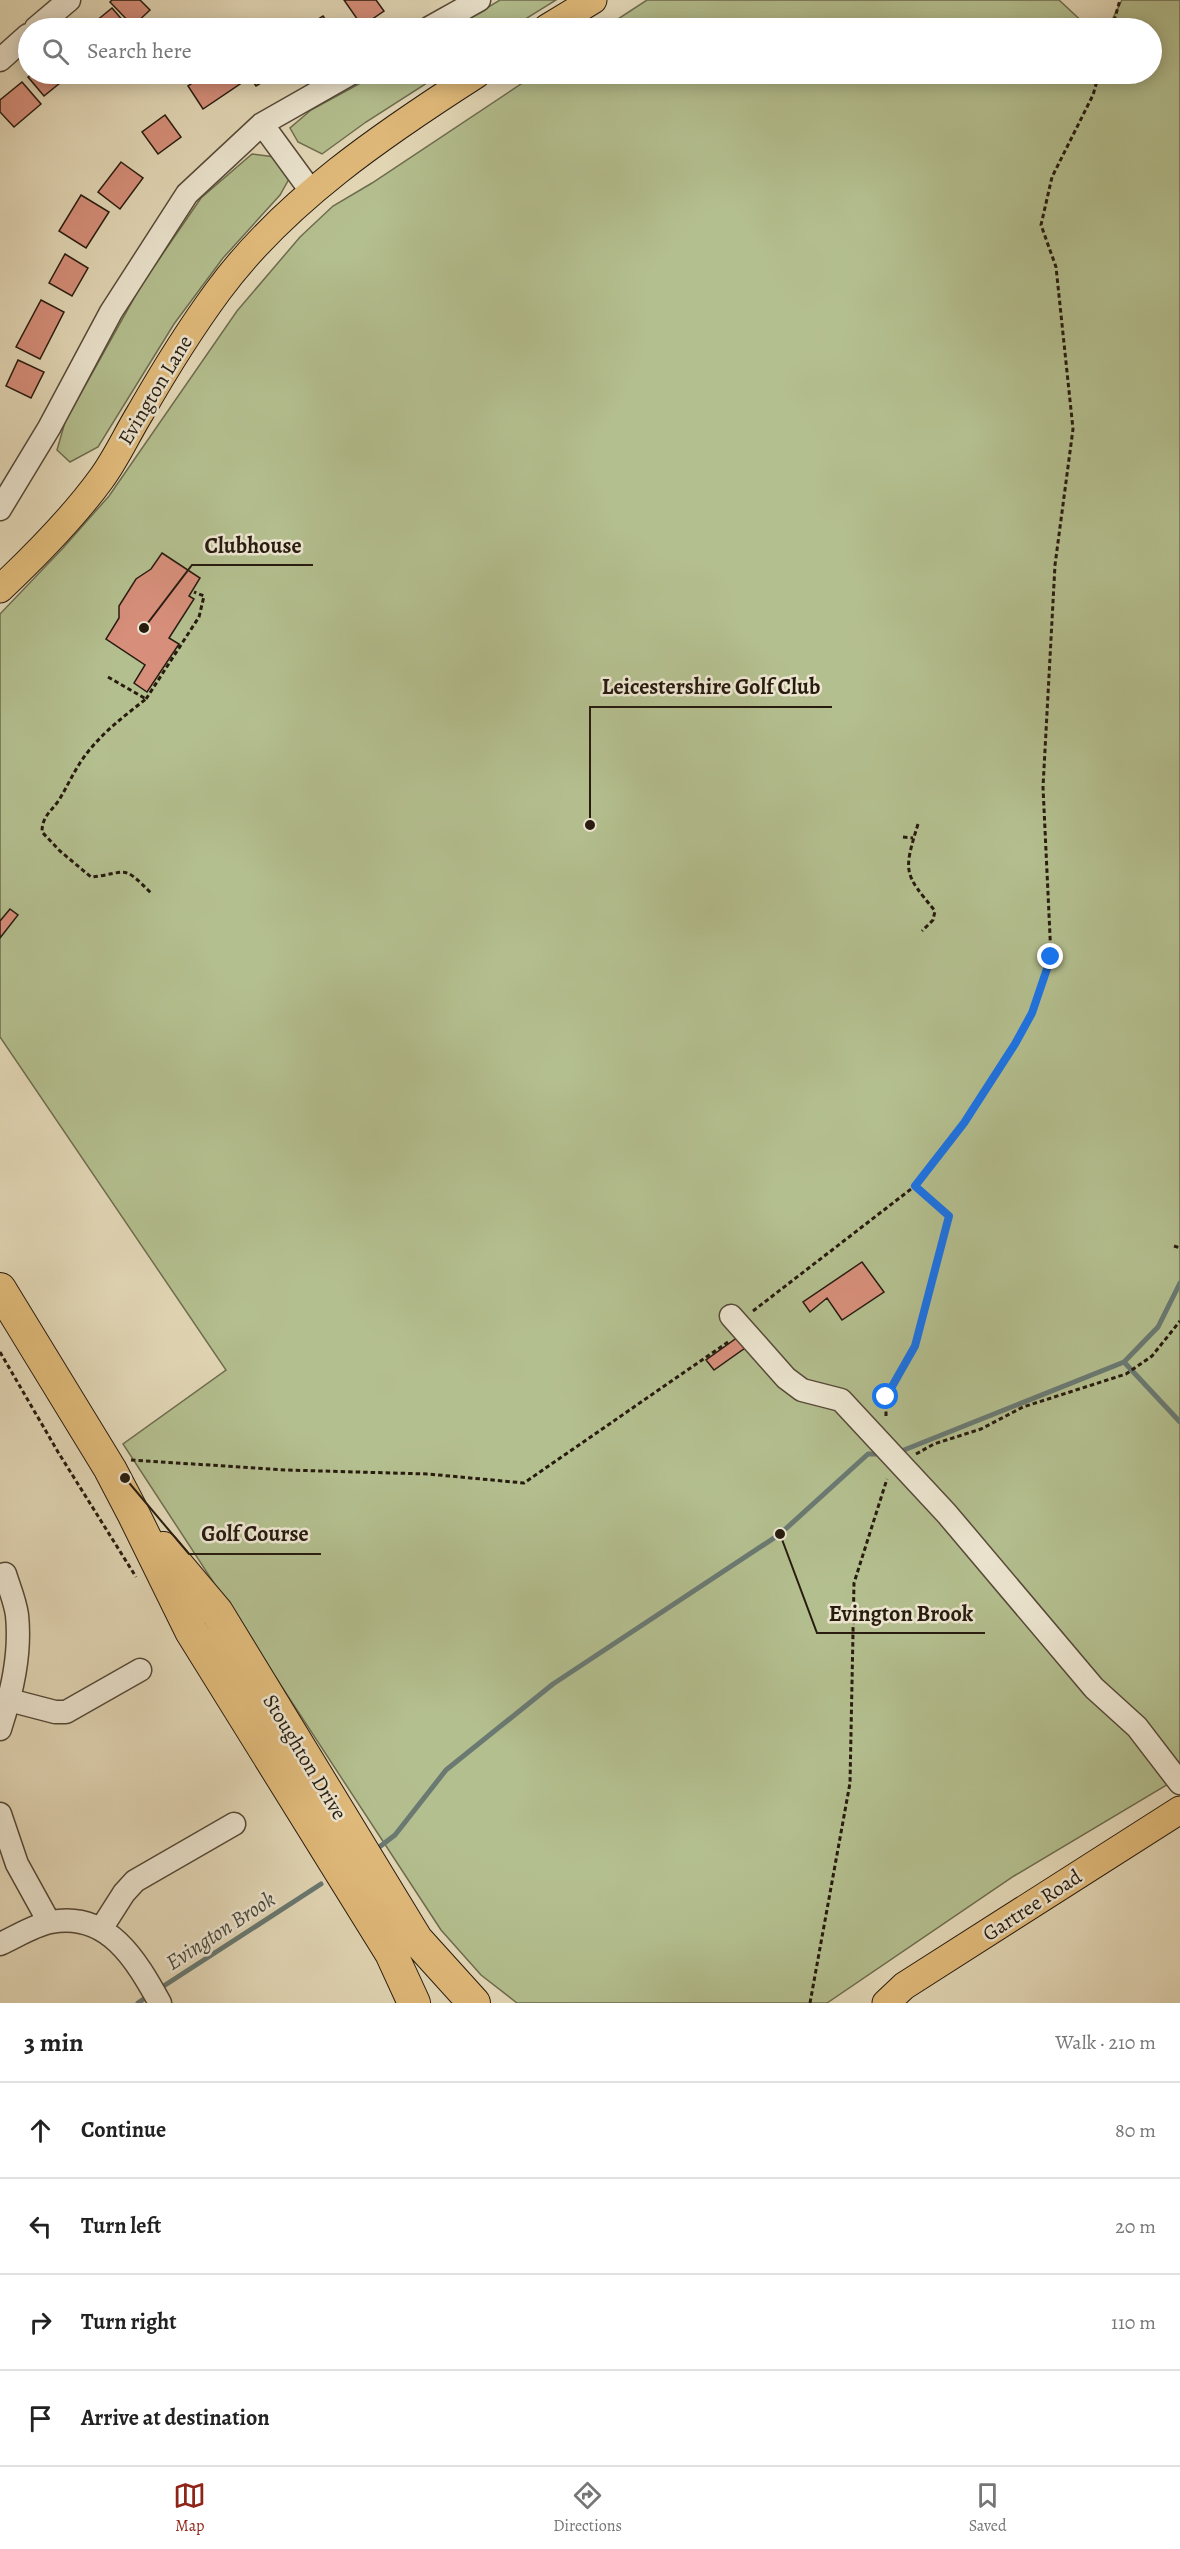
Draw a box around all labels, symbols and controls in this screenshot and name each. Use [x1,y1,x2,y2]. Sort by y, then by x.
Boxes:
search box [18,18,1162,84]
icon: search [39,35,72,68]
text: Search here [87,36,192,66]
street label: Evington Lane [111,330,199,450]
callout: Clubhouse [192,525,313,565]
text: Clubhouse [204,531,302,561]
callout: Leicestershire Golf Club [590,667,832,707]
text: Leicestershire Golf Club [602,672,820,702]
route end [1037,943,1063,969]
route start [872,1383,898,1409]
callout: Golf Course [189,1514,321,1554]
text: Golf Course [201,1519,309,1549]
callout: Evington Brook [817,1593,985,1633]
text: Evington Brook [829,1599,974,1629]
street label: Stoughton Drive [256,1689,354,1825]
street label: Gartree Road [977,1862,1088,1948]
water label: Evington Brook [160,1884,281,1977]
text: 3 min [24,2025,84,2060]
text: Walk · 210 m [1055,2029,1156,2056]
icon: ahead [24,2114,57,2147]
text: Continue [81,2115,166,2145]
text: 80 m [1115,2117,1156,2144]
icon: left [24,2210,57,2243]
text: Turn left [81,2211,161,2241]
text: 20 m [1115,2213,1156,2240]
icon: right [24,2306,57,2339]
text: Turn right [81,2307,177,2337]
text: 110 m [1111,2309,1156,2336]
icon: arrive [24,2402,57,2435]
text: Arrive at destination [81,2403,270,2433]
tab: Map [173,2479,206,2537]
tab: Directions [553,2479,622,2537]
tab: Saved [969,2479,1007,2537]

